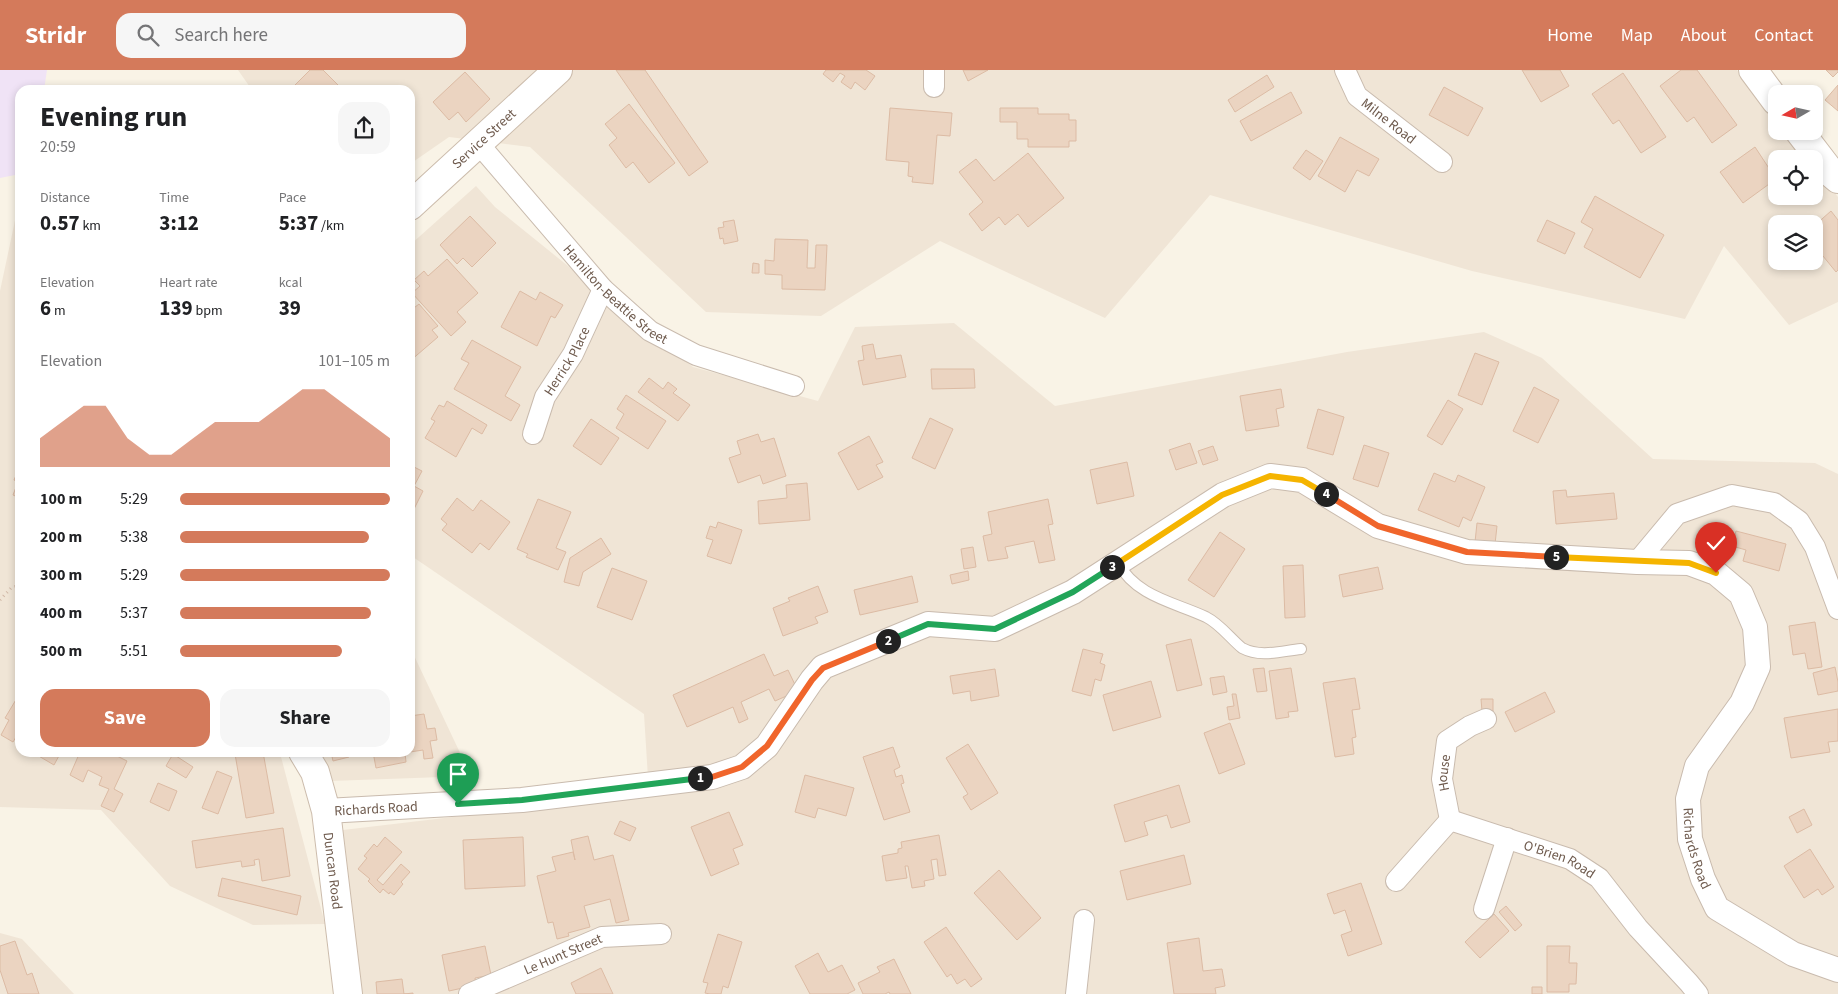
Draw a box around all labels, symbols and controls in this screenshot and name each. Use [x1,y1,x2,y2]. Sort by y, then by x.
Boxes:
search box [116,13,466,58]
text: Stridr [25,18,86,53]
icon: search [134,21,162,49]
text: Search here [174,22,268,49]
text: Home [1547,23,1593,48]
text: Map [1621,23,1653,48]
text: About [1681,23,1726,48]
text: Contact [1754,23,1813,48]
north arrow [1768,85,1822,140]
map controls [1768,85,1823,270]
street label: Milne Road [1357,94,1420,149]
text: Evening run [40,97,187,137]
button: share [338,102,390,154]
street label: Service Street [448,104,521,174]
text: 20:59 [40,136,76,158]
button: locate [1768,150,1823,205]
text: Distance [40,188,90,208]
text: Time [159,188,189,208]
text: Pace [279,188,306,208]
text: 0.57 [40,208,80,238]
text: 3:12 [159,208,199,238]
text: 5:37 [279,208,318,238]
button: layers [1768,215,1823,270]
text: km [80,216,101,236]
text: /km [318,216,344,236]
street label: Hamilton-Beattie Street [558,240,671,350]
text: Elevation [40,273,95,293]
text: Heart rate [159,273,218,293]
text: kcal [279,273,302,293]
text: 6 [40,293,51,323]
text: 139 [159,293,193,323]
text: 39 [279,293,301,323]
text: m [51,301,66,321]
text: bpm [193,301,223,321]
street label: Herrick Place [539,324,595,400]
text: Elevation [40,350,102,372]
text: 101–105 m [318,350,390,372]
pin: 4 [1314,482,1338,506]
text: 4 [1323,484,1330,504]
text: 100 m [40,488,82,510]
text: 5:29 [120,488,148,510]
pin [1695,522,1737,573]
text: 200 m [40,526,82,548]
text: 5:38 [120,526,148,548]
icon: check [1702,529,1730,557]
pin: 5 [1544,544,1568,570]
text: 5 [1553,547,1560,567]
pin: 3 [1100,554,1124,580]
text: 3 [1109,557,1116,577]
text: 300 m [40,564,82,586]
text: 5:29 [120,564,148,586]
text: 400 m [40,602,82,624]
text: 5:37 [120,602,148,624]
pin: 2 [876,628,900,654]
text: 2 [885,631,892,651]
text: 500 m [40,640,82,662]
text: 5:51 [120,640,148,662]
button: Save [40,689,210,747]
button: Share [220,689,390,747]
pin [437,753,479,804]
street label: House [1433,753,1456,793]
icon: arrive [444,760,472,788]
pin: 1 [688,766,712,790]
text: 1 [697,768,704,788]
street label: Richards Road [334,797,418,822]
street label: Richards Road [1677,807,1715,893]
street label: Duncan Road [318,831,347,911]
street label: O'Brien Road [1521,836,1599,884]
street label: Le Hunt Street [521,929,606,980]

